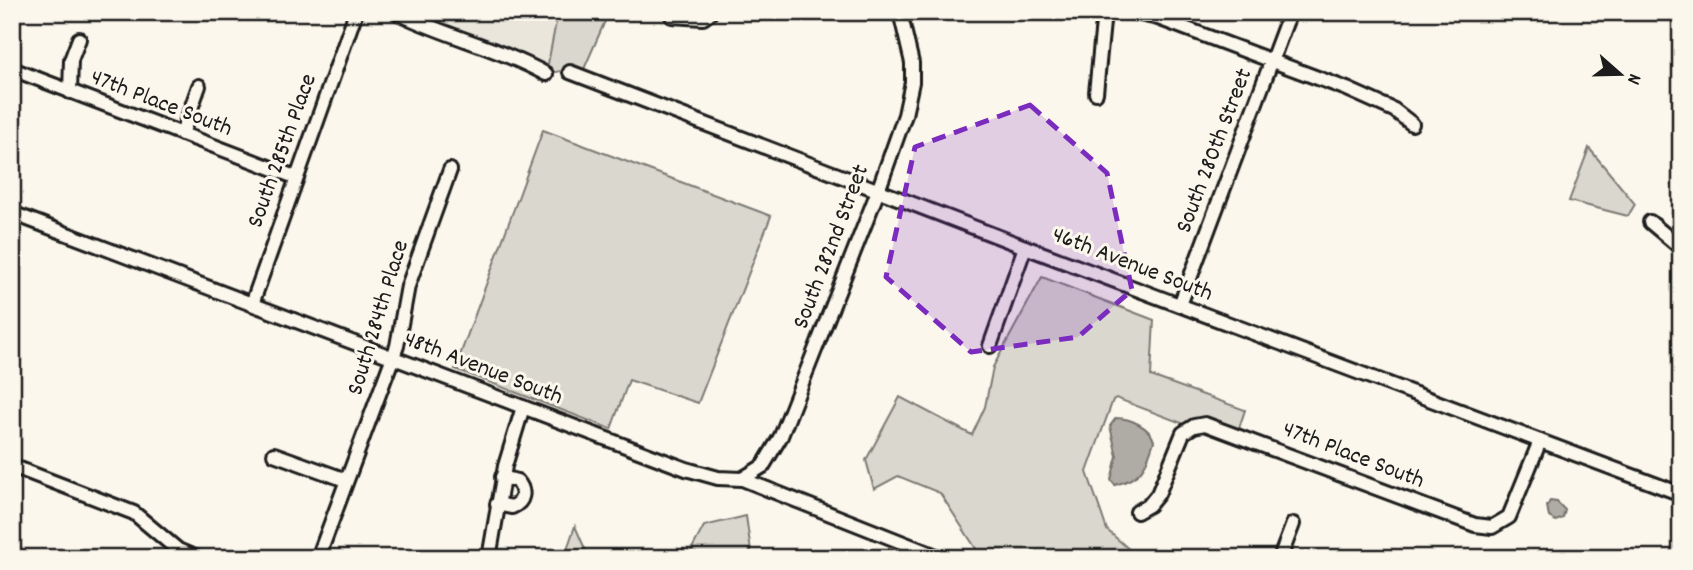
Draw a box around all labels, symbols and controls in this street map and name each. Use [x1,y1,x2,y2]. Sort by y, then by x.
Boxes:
north arrow [1584,38,1654,108]
street label: 47th Place South [85,61,237,147]
street label: South 280th Street [1168,64,1262,238]
street label: South 285th Place [239,69,327,233]
text: N [1618,70,1647,88]
street label: South 282nd Street [785,160,879,334]
street label: 46th Avenue South [1047,219,1217,311]
street label: South 284th Place [339,236,419,400]
street label: 48th Avenue South [399,323,567,415]
street label: 47th Place South [1277,413,1429,499]

